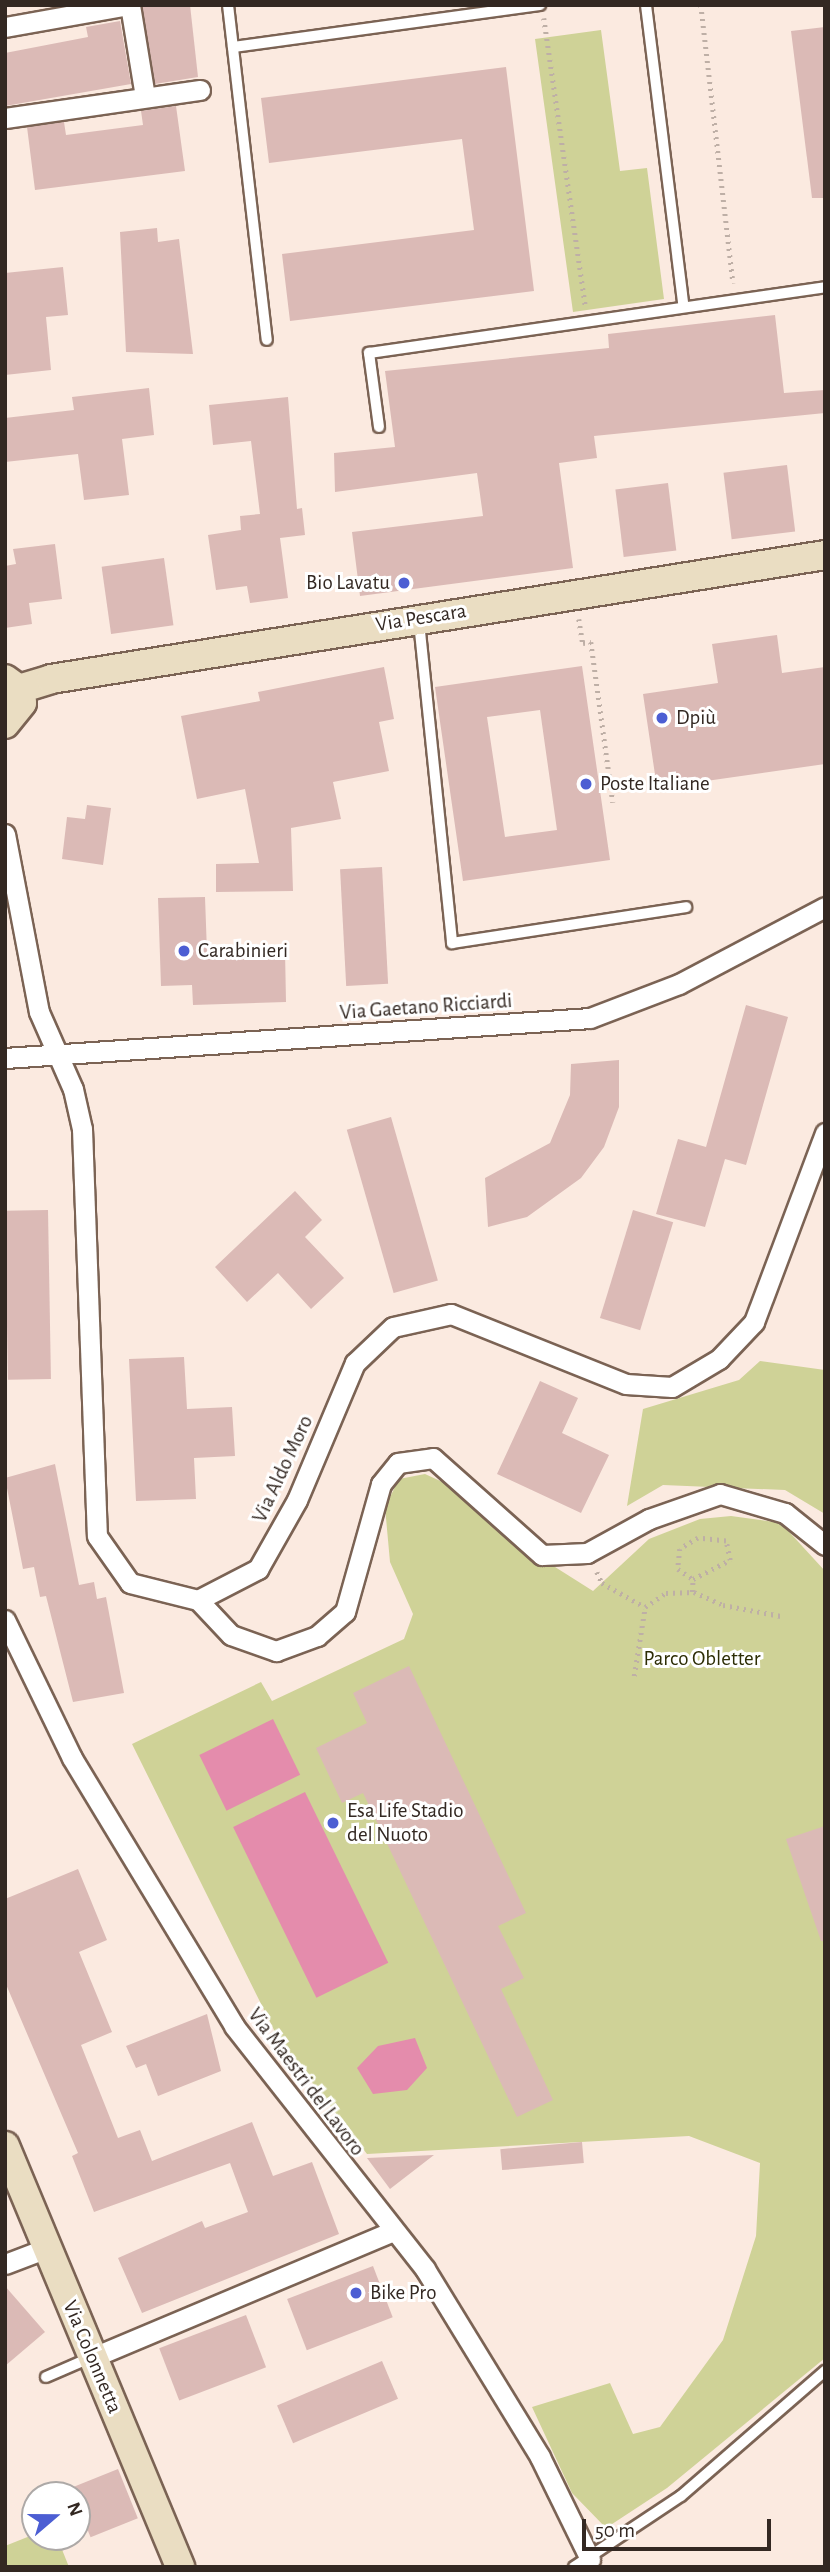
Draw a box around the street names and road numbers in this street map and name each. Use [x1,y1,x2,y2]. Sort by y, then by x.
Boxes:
street label: Via Pescara [374,598,468,638]
street label: Via Gaetano Ricciardi [339,988,513,1026]
street label: Via Aldo Moro [247,1411,319,1527]
street label: Via Maestri del Lavoro [242,2003,370,2161]
street label: Via Colonnetta [57,2297,127,2417]

